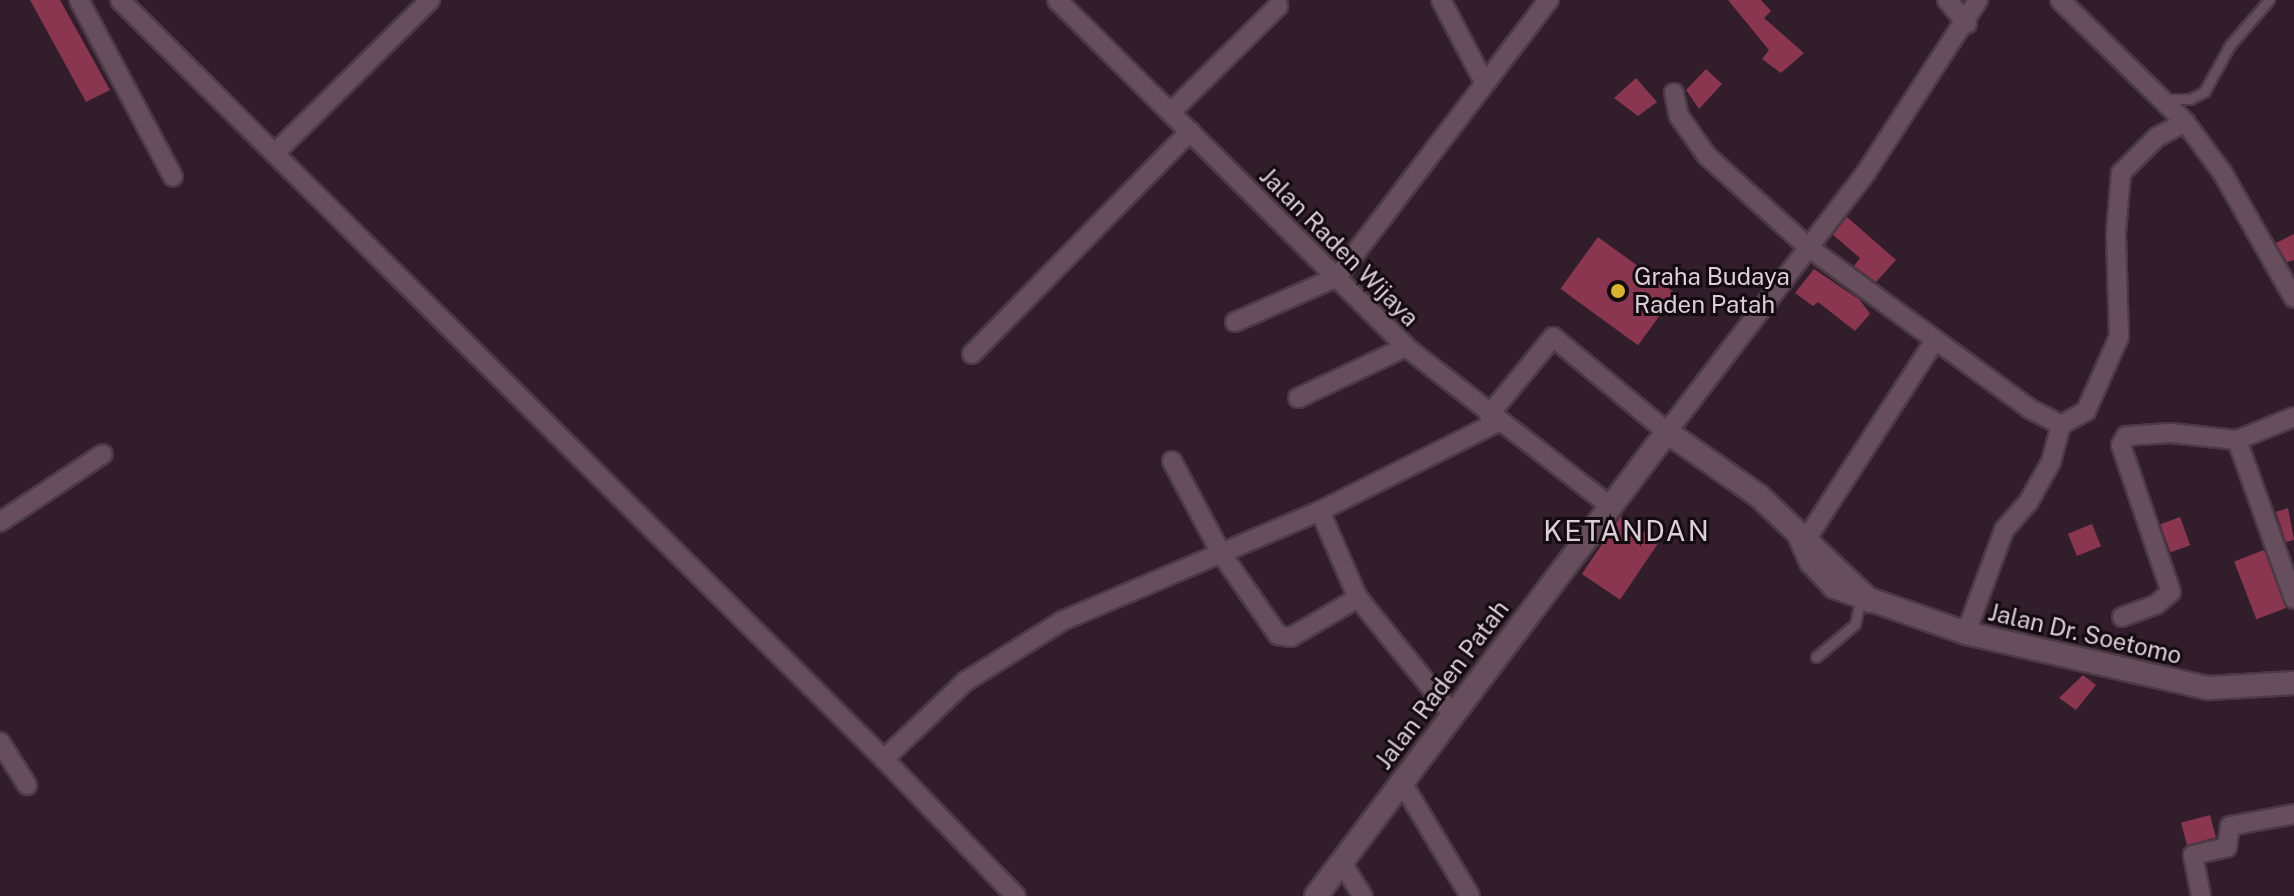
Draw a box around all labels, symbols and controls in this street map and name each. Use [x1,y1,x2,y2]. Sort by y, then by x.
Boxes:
street label: Jalan Raden Wijaya [1253,161,1425,333]
place label: Graha Budaya Raden Patah [1634,263,1790,319]
marker: Graha Budaya Raden Patah [1609,282,1627,300]
district label: KETANDAN [1543,514,1711,548]
street label: Jalan Raden Patah [1369,595,1515,775]
street label: Jalan Dr. Soetomo [1985,598,2185,670]

